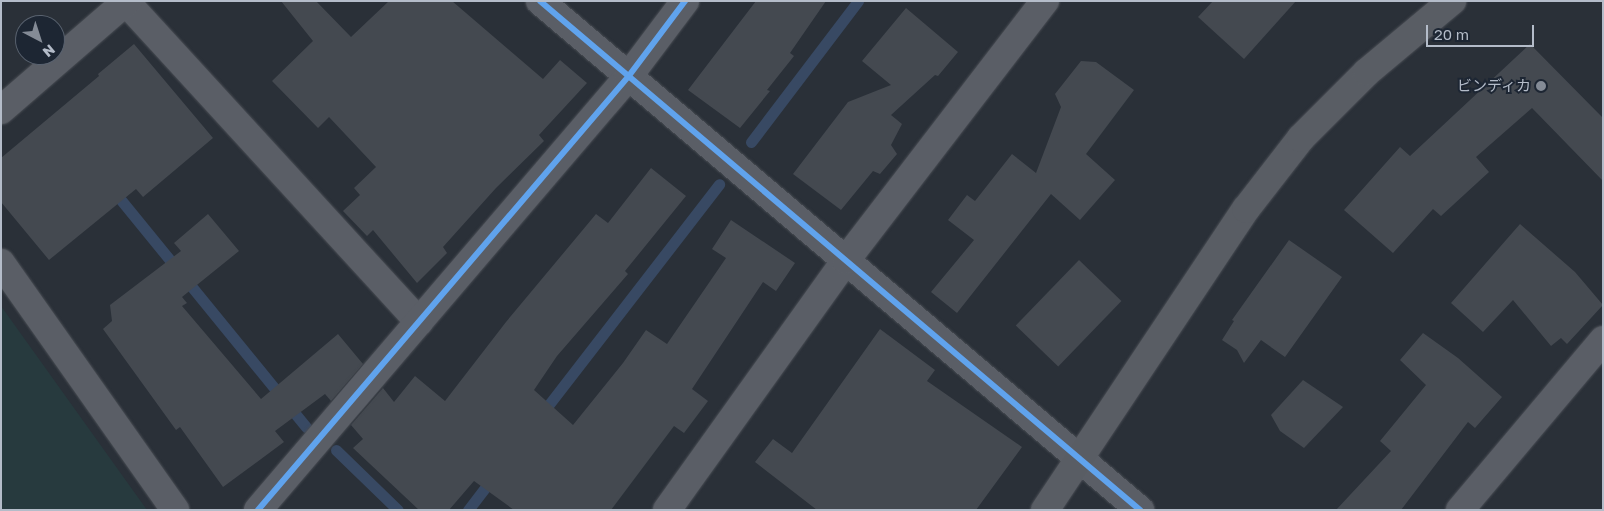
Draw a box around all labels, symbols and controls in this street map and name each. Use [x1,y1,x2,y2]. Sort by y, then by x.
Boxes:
north arrow [15,15,65,65]
scale bar [1429,15,1536,47]
text: 20 m [1434,25,1469,43]
text: N [40,41,59,61]
place label: ビンディカ [1456,77,1531,95]
marker: ビンディカ [1535,80,1547,92]

